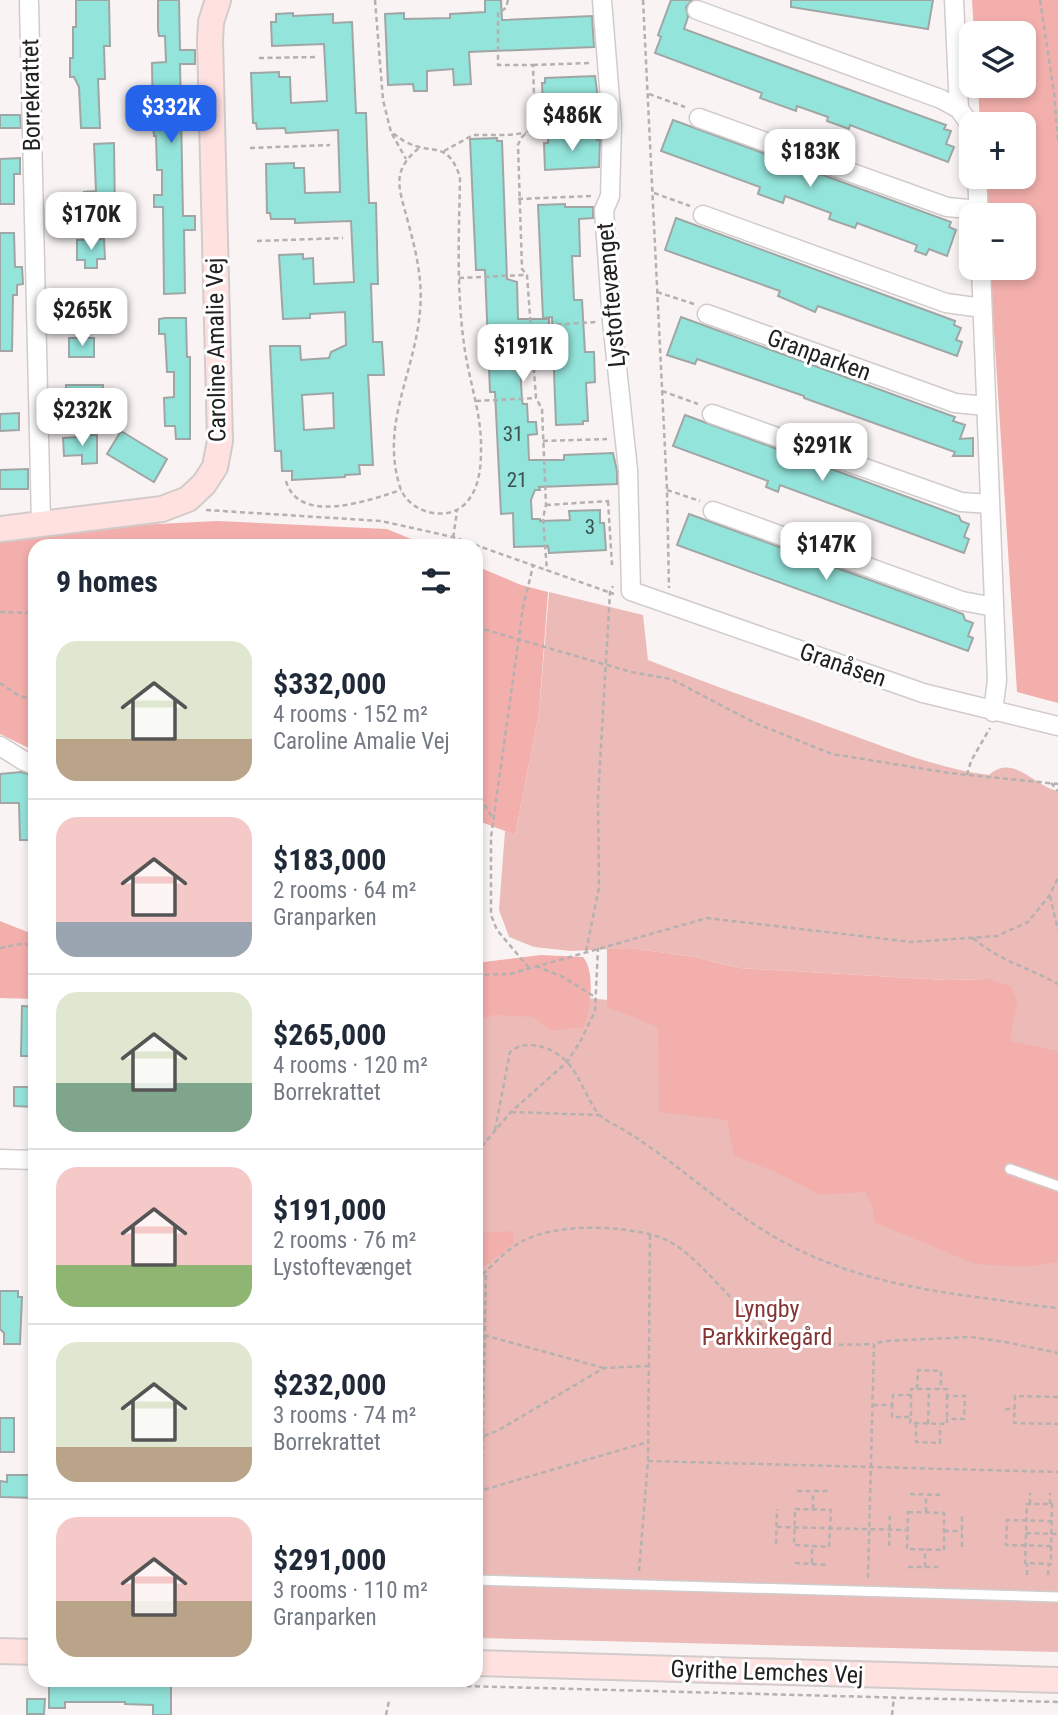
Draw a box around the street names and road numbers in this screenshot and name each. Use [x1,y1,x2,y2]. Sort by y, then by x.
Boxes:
street label: Borrekrattet [16,39,46,151]
street label: Lystoftevænget [591,222,631,368]
street label: Caroline Amalie Vej [200,258,232,442]
street label: Granparken [763,323,875,387]
street label: Granåsen [796,637,890,693]
street label: Gyrithe Lemches Vej [670,1655,864,1689]

